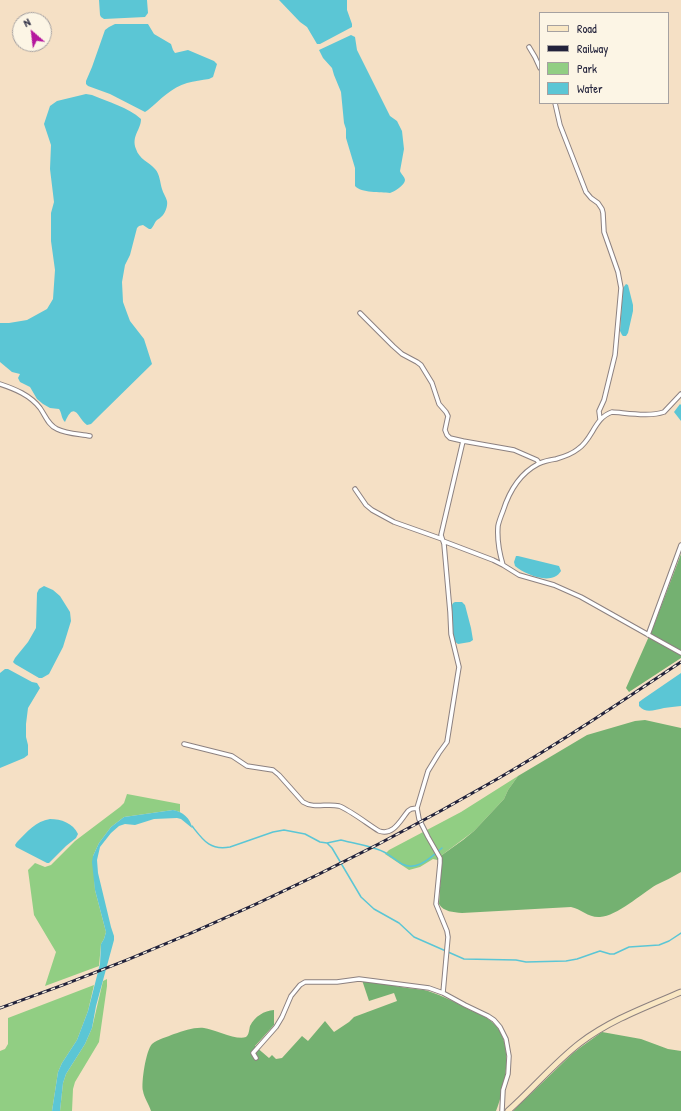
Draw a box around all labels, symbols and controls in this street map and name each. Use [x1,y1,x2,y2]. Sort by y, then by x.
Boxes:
north arrow [12,12,52,52]
legend [539,12,669,104]
text: N [21,15,33,30]
text: Road [577,20,597,37]
text: Railway [577,40,608,57]
text: Park [577,60,597,77]
text: Water [577,80,603,97]

